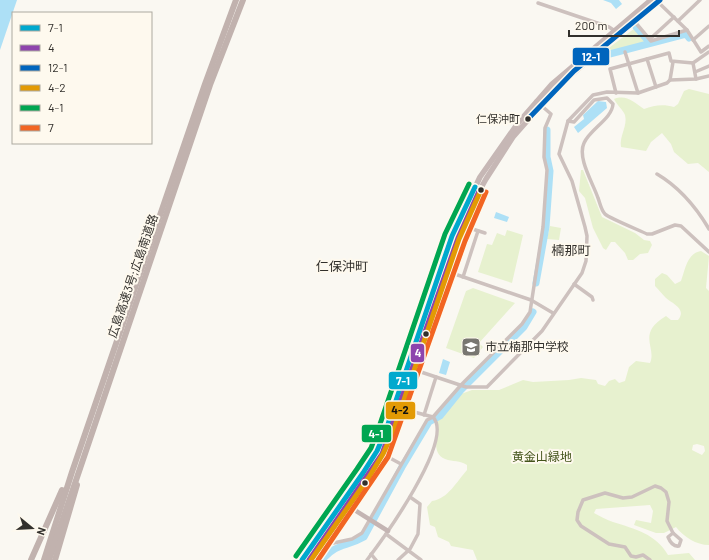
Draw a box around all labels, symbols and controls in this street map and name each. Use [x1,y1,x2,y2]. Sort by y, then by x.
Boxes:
legend [12,12,152,144]
scale bar [569,12,679,38]
text: 200 m [575,18,607,32]
text: 7-1 [48,20,63,34]
text: 4 [48,40,55,54]
line badge: 12-1 [572,47,610,66]
text: 12-1 [582,50,600,63]
text: 12-1 [48,60,68,74]
text: 4-2 [48,80,66,94]
text: 4-1 [48,100,64,114]
place label: 仁保沖町 [476,112,520,125]
marker: 仁保沖町 [523,114,533,124]
text: 7 [48,120,54,134]
unlabelled marker [476,185,486,195]
street label: 広島高速3号;広島南道路 [104,212,160,339]
district label: 楠那町 [551,242,591,258]
district label: 仁保沖町 [316,258,368,274]
unlabelled marker [421,329,431,339]
school or university icon: 市立楠那中学校 [460,336,482,358]
place label: 市立楠那中学校 [485,339,569,353]
line badge: 4 [410,343,425,363]
text: 4 [415,346,422,359]
line badge: 7-1 [388,371,418,390]
text: 7-1 [396,374,410,387]
line badge: 4-2 [385,401,416,420]
text: 4-2 [391,403,409,416]
line badge: 4-1 [361,424,392,443]
text: 4-1 [368,427,384,440]
park label: 黄金山緑地 [512,449,572,463]
unlabelled marker [360,478,370,488]
north arrow [12,508,52,548]
text: N [35,526,49,537]

